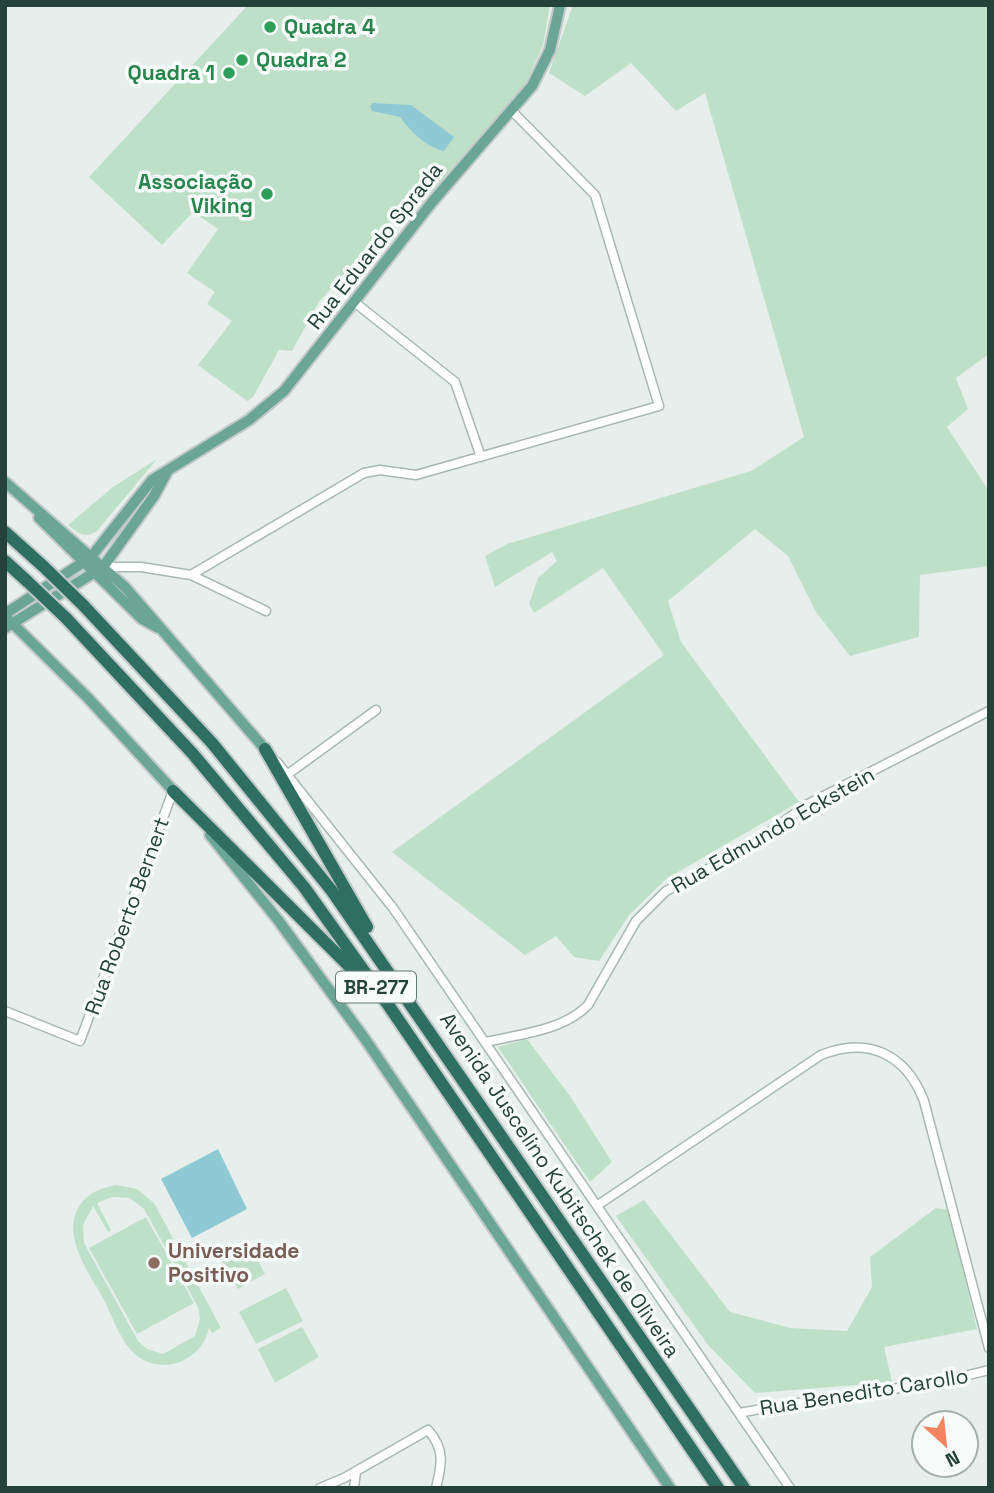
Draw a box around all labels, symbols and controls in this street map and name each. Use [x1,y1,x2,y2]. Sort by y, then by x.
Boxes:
place label: Quadra 4 [284,13,375,40]
marker: Quadra 4 [262,19,278,35]
place label: Quadra 2 [256,46,346,73]
marker: Quadra 2 [234,52,250,68]
place label: Quadra 1 [128,59,215,86]
marker: Quadra 1 [221,65,237,81]
street label: Rua Eduardo Sprada [301,157,448,335]
place label: Associação Viking [138,168,253,219]
marker: Associação Viking [259,186,275,202]
street label: Rua Edmundo Eckstein [666,760,879,899]
street label: Rua Roberto Bernert [78,813,175,1018]
road number: BR-277 [336,972,416,1002]
street label: Avenida Juscelino Kubitschek de Oliveira [434,1007,686,1363]
place label: Universidade Positivo [168,1237,299,1288]
marker: Universidade Positivo [146,1255,162,1271]
street label: Rua Benedito Carollo [758,1362,970,1421]
north arrow [910,1409,980,1479]
text: N [941,1445,964,1473]

